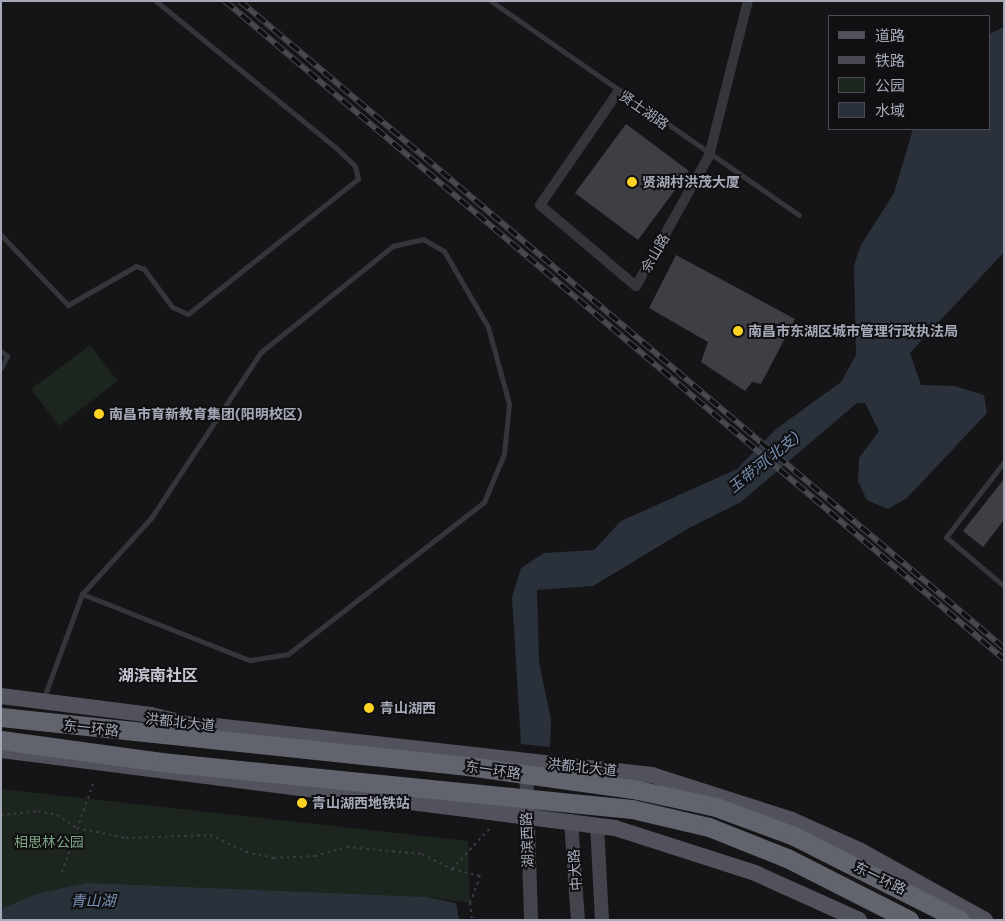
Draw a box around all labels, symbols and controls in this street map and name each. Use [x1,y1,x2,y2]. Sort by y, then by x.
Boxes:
legend [828,15,990,130]
text: 道路 [875,26,905,46]
text: 铁路 [875,51,905,71]
text: 公园 [875,76,905,96]
street label: 贤士湖路 [616,87,672,133]
text: 水域 [875,101,905,121]
place label: 贤湖村洪茂大厦 [642,174,740,190]
marker: 贤湖村洪茂大厦 [626,176,638,188]
street label: 佘山路 [637,231,673,275]
place label: 南昌市东湖区城市管理行政执法局 [748,323,958,339]
marker: 南昌市东湖区城市管理行政执法局 [732,325,744,337]
place label: 南昌市育新教育集团(阳明校区) [109,406,302,422]
marker: 南昌市育新教育集团(阳明校区) [93,408,105,420]
water label: 玉带河(北支) [725,429,803,497]
district label: 湖滨南社区 [118,666,198,686]
place label: 青山湖西 [380,700,436,716]
marker: 青山湖西 [362,701,376,715]
street label: 洪都北大道 [144,710,216,734]
street label: 东一环路 [62,717,120,739]
street label: 洪都北大道 [546,755,618,779]
street label: 东一环路 [464,758,522,782]
place label: 青山湖西地铁站 [312,795,410,811]
marker: 青山湖西地铁站 [296,797,308,809]
street label: 湖滨西路 [518,812,536,868]
park label: 相思林公园 [14,834,84,850]
street label: 中大路 [565,848,585,892]
street label: 东一环路 [851,858,909,898]
water label: 青山湖 [71,893,115,911]

